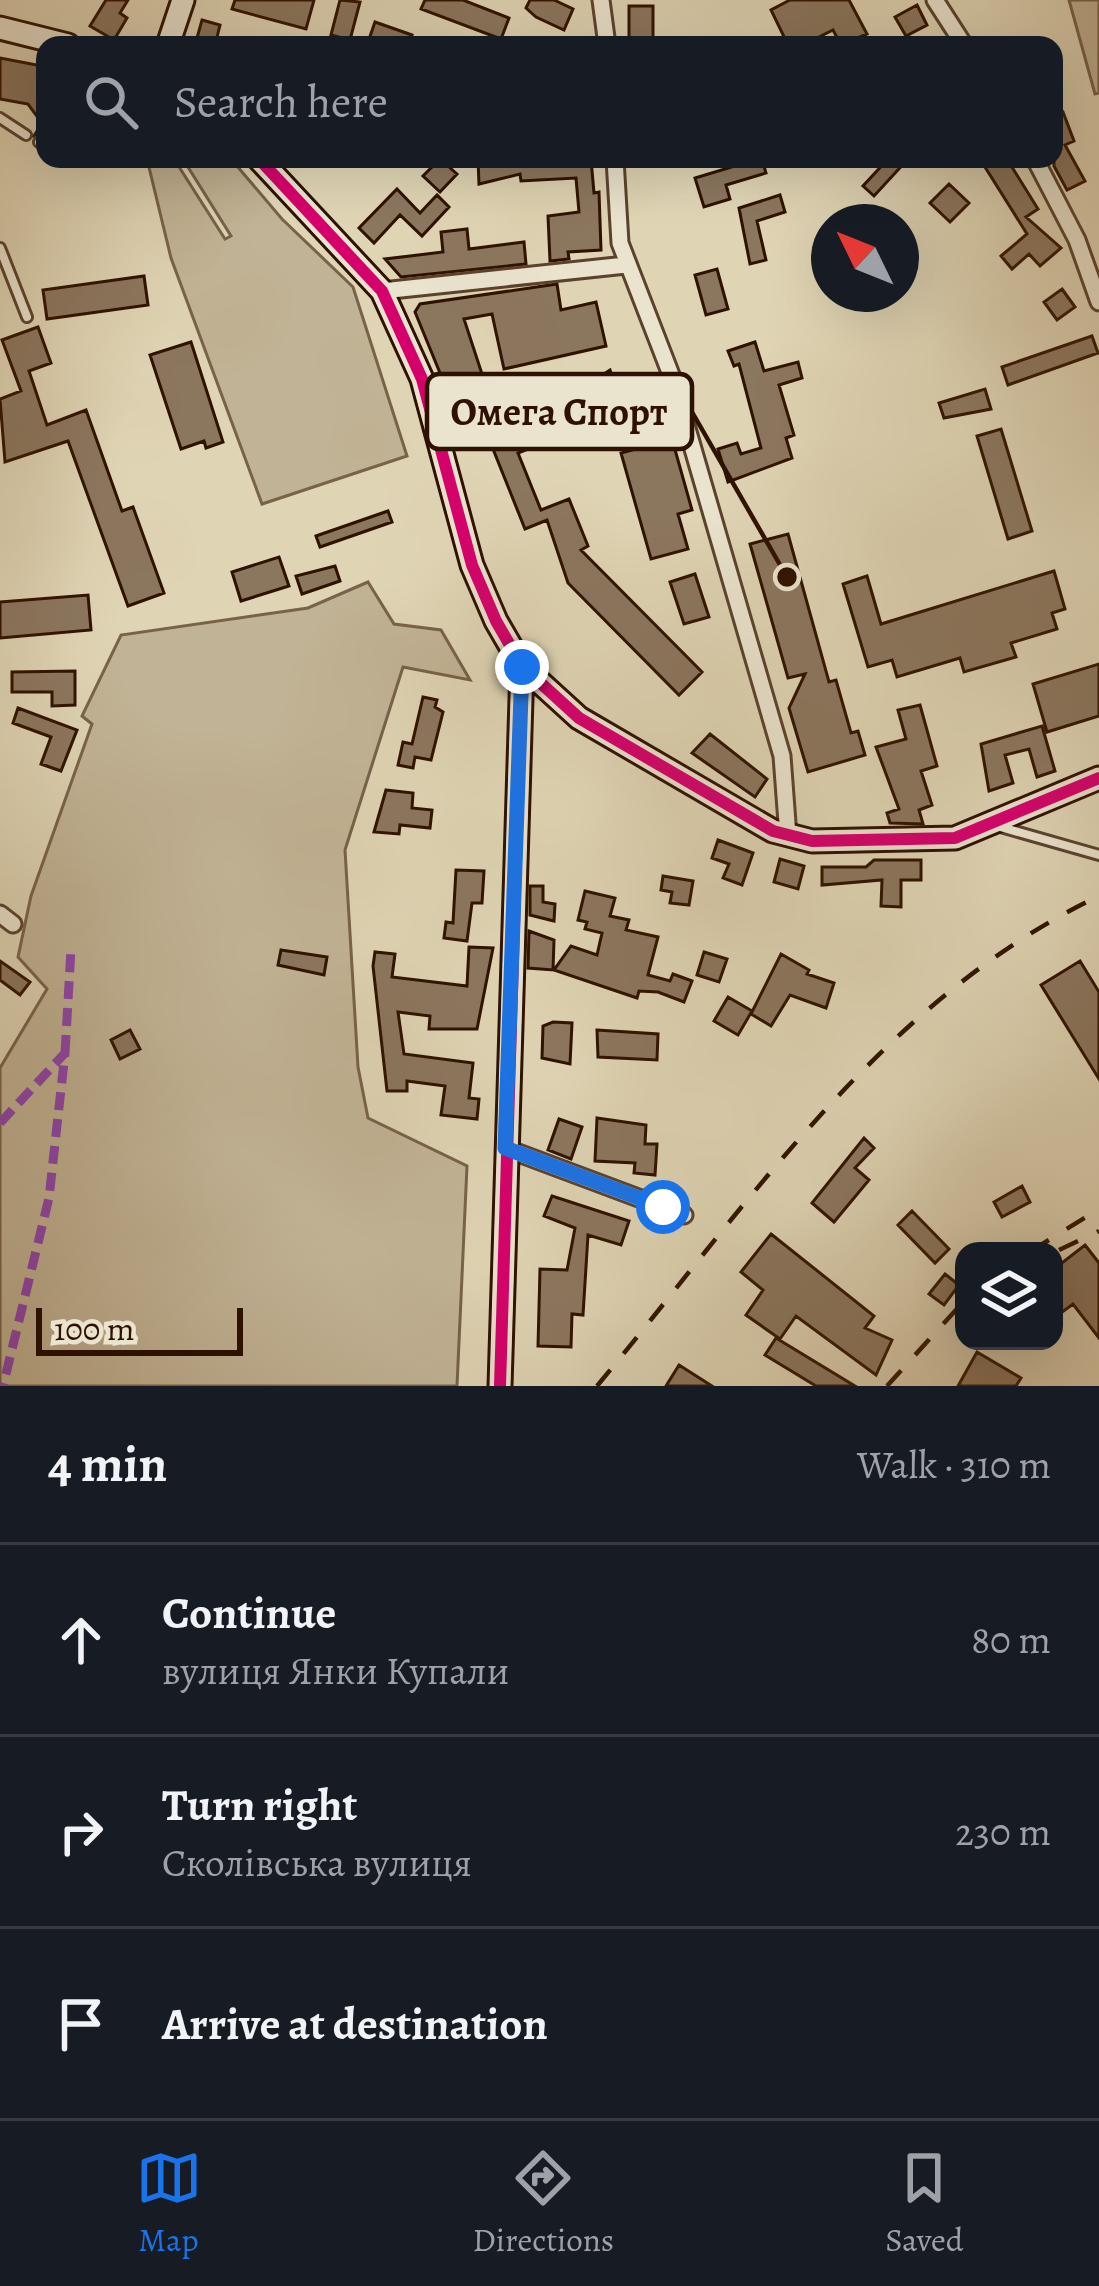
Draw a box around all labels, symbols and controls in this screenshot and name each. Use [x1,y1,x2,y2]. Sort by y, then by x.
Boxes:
search box [36,36,1063,168]
icon: search [78,69,144,135]
text: Search here [174,71,388,133]
north arrow [811,204,919,312]
callout: Омега Спорт [427,374,692,449]
text: Омега Спорт [450,385,668,438]
route end [495,640,549,694]
route start [636,1180,690,1234]
map controls [955,1242,1063,1350]
button: layers [955,1242,1063,1350]
scale bar [36,1302,243,1355]
text: 100 m [54,1306,134,1351]
text: 4 min [48,1429,167,1499]
text: Walk · 310 m [857,1438,1051,1491]
text: Continue [162,1582,336,1644]
icon: ahead [48,1607,114,1673]
text: 80 m [971,1613,1051,1666]
text: вулиця Янки Купали [162,1644,509,1697]
text: Turn right [162,1774,357,1836]
icon: right [48,1799,114,1865]
text: 230 m [955,1805,1051,1858]
text: Сколівська вулиця [162,1836,472,1889]
icon: arrive [48,1991,114,2057]
text: Arrive at destination [162,1993,548,2055]
tab: Map [136,2145,202,2262]
tab: Directions [473,2145,614,2262]
tab: Saved [885,2145,963,2262]

